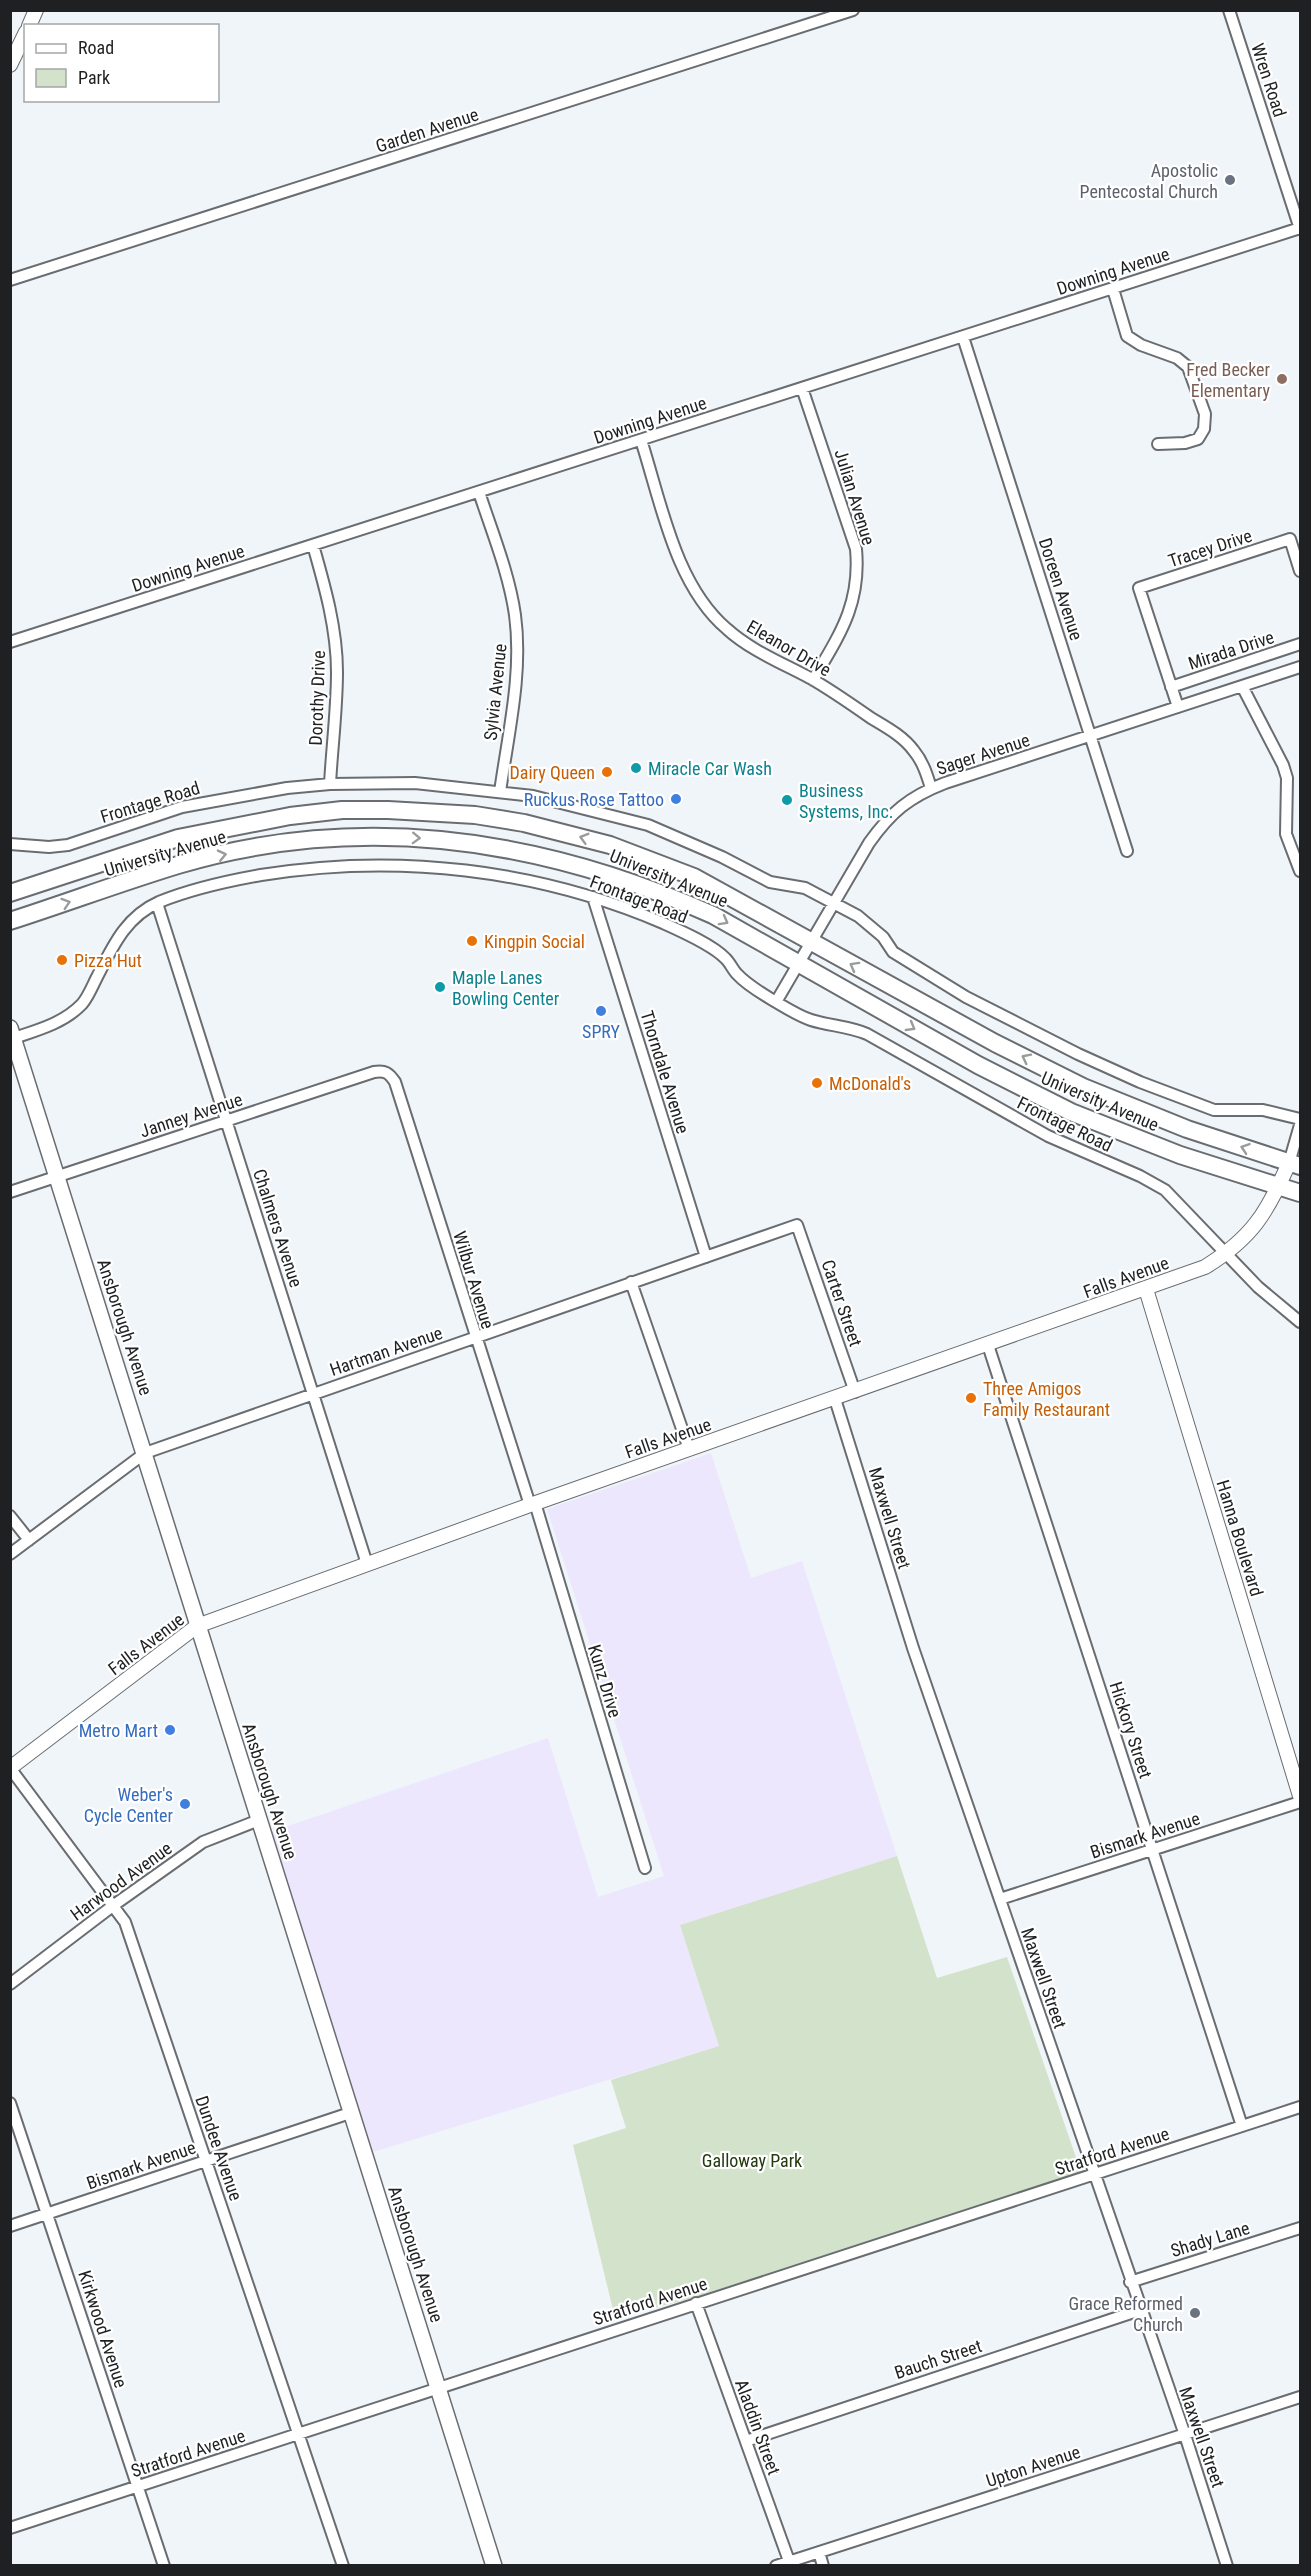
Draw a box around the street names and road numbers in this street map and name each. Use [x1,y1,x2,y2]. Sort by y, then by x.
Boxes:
street label: Wren Road [1247,40,1291,120]
street label: Garden Avenue [373,104,481,156]
street label: Downing Avenue [1054,243,1172,299]
street label: Downing Avenue [591,392,709,448]
street label: Julian Avenue [830,447,880,547]
street label: Tracey Drive [1166,525,1254,571]
street label: Doreen Avenue [1035,535,1087,643]
street label: Downing Avenue [129,540,247,596]
street label: Eleanor Drive [743,616,835,680]
street label: Mirada Drive [1185,626,1277,674]
street label: Sylvia Avenue [479,642,511,742]
street label: Dorothy Drive [305,650,329,746]
street label: Sager Avenue [934,729,1032,779]
street label: Frontage Road [98,777,202,827]
street label: University Avenue [102,826,228,880]
street label: University Avenue [607,845,731,911]
street label: Frontage Road [587,871,691,927]
street label: Thorndale Avenue [636,1008,694,1136]
street label: University Avenue [1038,1067,1162,1135]
street label: Janney Avenue [137,1089,245,1141]
street label: Frontage Road [1014,1092,1116,1156]
street label: Chalmers Avenue [249,1166,307,1290]
street label: Wilbur Avenue [449,1229,499,1331]
street label: Falls Avenue [1080,1252,1172,1302]
street label: Ansborough Avenue [93,1256,157,1398]
street label: Carter Street [817,1257,867,1349]
street label: Hartman Avenue [327,1322,445,1380]
street label: Falls Avenue [622,1414,714,1462]
street label: Maxwell Street [865,1465,915,1571]
street label: Hanna Boulevard [1212,1477,1268,1599]
street label: Falls Avenue [104,1609,188,1679]
street label: Kunz Drive [584,1642,626,1720]
street label: Hickory Street [1106,1679,1156,1781]
street label: Ansborough Avenue [238,1720,302,1862]
street label: Bismark Avenue [1088,1807,1202,1863]
street label: Harwood Avenue [66,1837,176,1925]
street label: Maxwell Street [1017,1925,1071,2031]
street label: Dundee Avenue [191,2093,247,2203]
street label: Stratford Avenue [1052,2123,1172,2179]
street label: Bismark Avenue [84,2137,198,2193]
street label: Ansborough Avenue [384,2183,448,2325]
street label: Shady Lane [1168,2217,1252,2261]
street label: Kirkwood Avenue [74,2268,132,2390]
street label: Stratford Avenue [590,2273,710,2329]
street label: Bauch Street [892,2335,984,2383]
street label: Aladdin Street [731,2376,785,2478]
street label: Maxwell Street [1175,2384,1229,2490]
street label: Stratford Avenue [128,2425,248,2481]
street label: Upton Avenue [983,2441,1083,2491]

